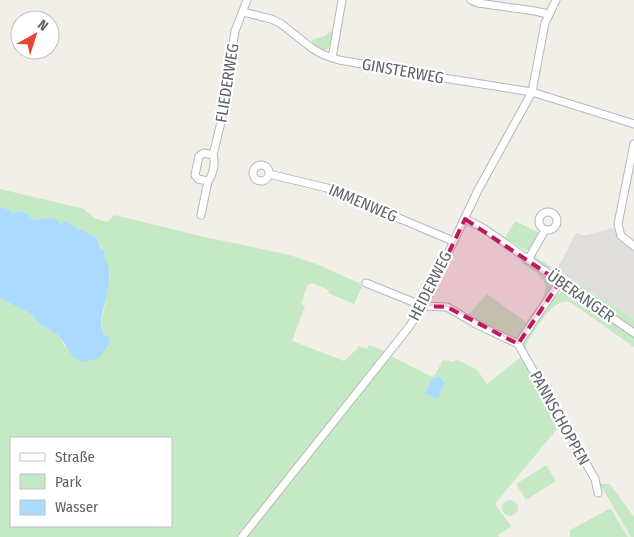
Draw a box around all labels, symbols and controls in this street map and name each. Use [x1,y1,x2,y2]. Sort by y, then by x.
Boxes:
north arrow [10,10,60,60]
text: N [34,16,51,35]
street label: FLIEDERWEG [211,42,243,124]
street label: GINSTERWEG [361,54,445,88]
street label: IMMENWEG [326,180,400,226]
street label: HEIDERWEG [404,248,456,324]
street label: ÜBERANGER [544,266,619,326]
street label: PANNSCHOPPEN [526,367,594,469]
legend [10,437,172,527]
text: Straße [55,448,95,466]
text: Park [55,473,82,491]
text: Wasser [55,498,99,516]

